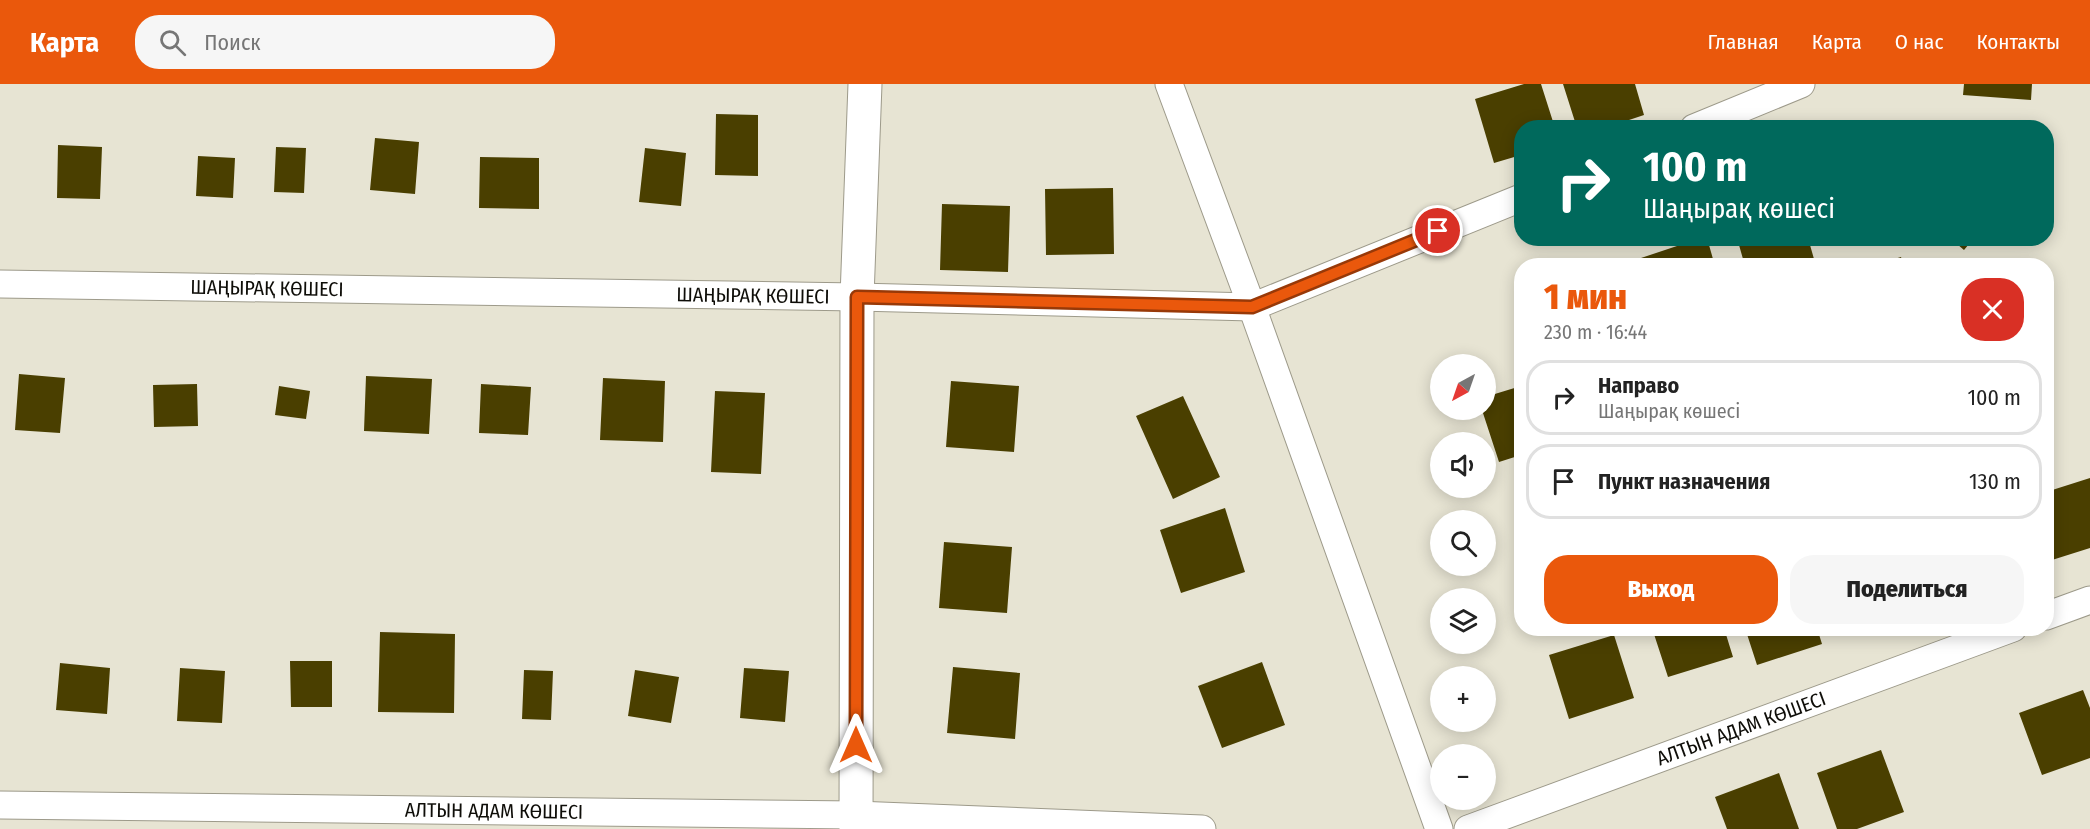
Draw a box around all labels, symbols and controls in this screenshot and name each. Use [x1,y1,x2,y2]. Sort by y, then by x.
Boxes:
search box [135,15,555,69]
text: Карта [30,26,99,59]
icon: search [156,26,189,59]
text: Поиск [204,29,261,56]
text: Главная [1708,29,1779,55]
text: Карта [1812,29,1862,55]
text: О нас [1895,29,1943,55]
text: Контакты [1976,29,2060,55]
text: 100 m [1643,142,1747,192]
icon: right [1544,144,1622,222]
text: Шаңырақ көшесі [1643,193,1835,225]
pin [1412,205,1463,256]
icon: arrive [1421,214,1454,247]
street label: ШАҢЫРАҚ КӨШЕСІ [190,275,344,301]
text: 1 мин [1544,275,1627,319]
button: close [1961,278,2024,341]
street label: ШАҢЫРАҚ КӨШЕСІ [676,282,830,309]
text: 230 m · 16:44 [1544,320,1647,344]
north arrow [1430,354,1496,420]
map controls [1430,354,1496,810]
text: Направо [1598,372,1679,399]
icon: right [1547,381,1580,414]
text: 100 m [1967,384,2021,411]
text: Шаңырақ көшесі [1598,399,1740,423]
button: sound [1430,432,1496,498]
icon: arrive [1547,465,1580,498]
text: Пункт назначения [1598,468,1770,495]
text: 130 m [1969,468,2021,495]
button: search [1430,510,1496,576]
button: Выход [1544,555,1778,624]
button: Поделиться [1790,555,2024,624]
button: layers [1430,588,1496,654]
button: + [1430,666,1496,732]
street label: АЛТЫН АДАМ КӨШЕСІ [1653,686,1829,770]
position arrow [824,713,888,777]
button: − [1430,744,1496,810]
street label: АЛТЫН АДАМ КӨШЕСІ [405,798,583,824]

